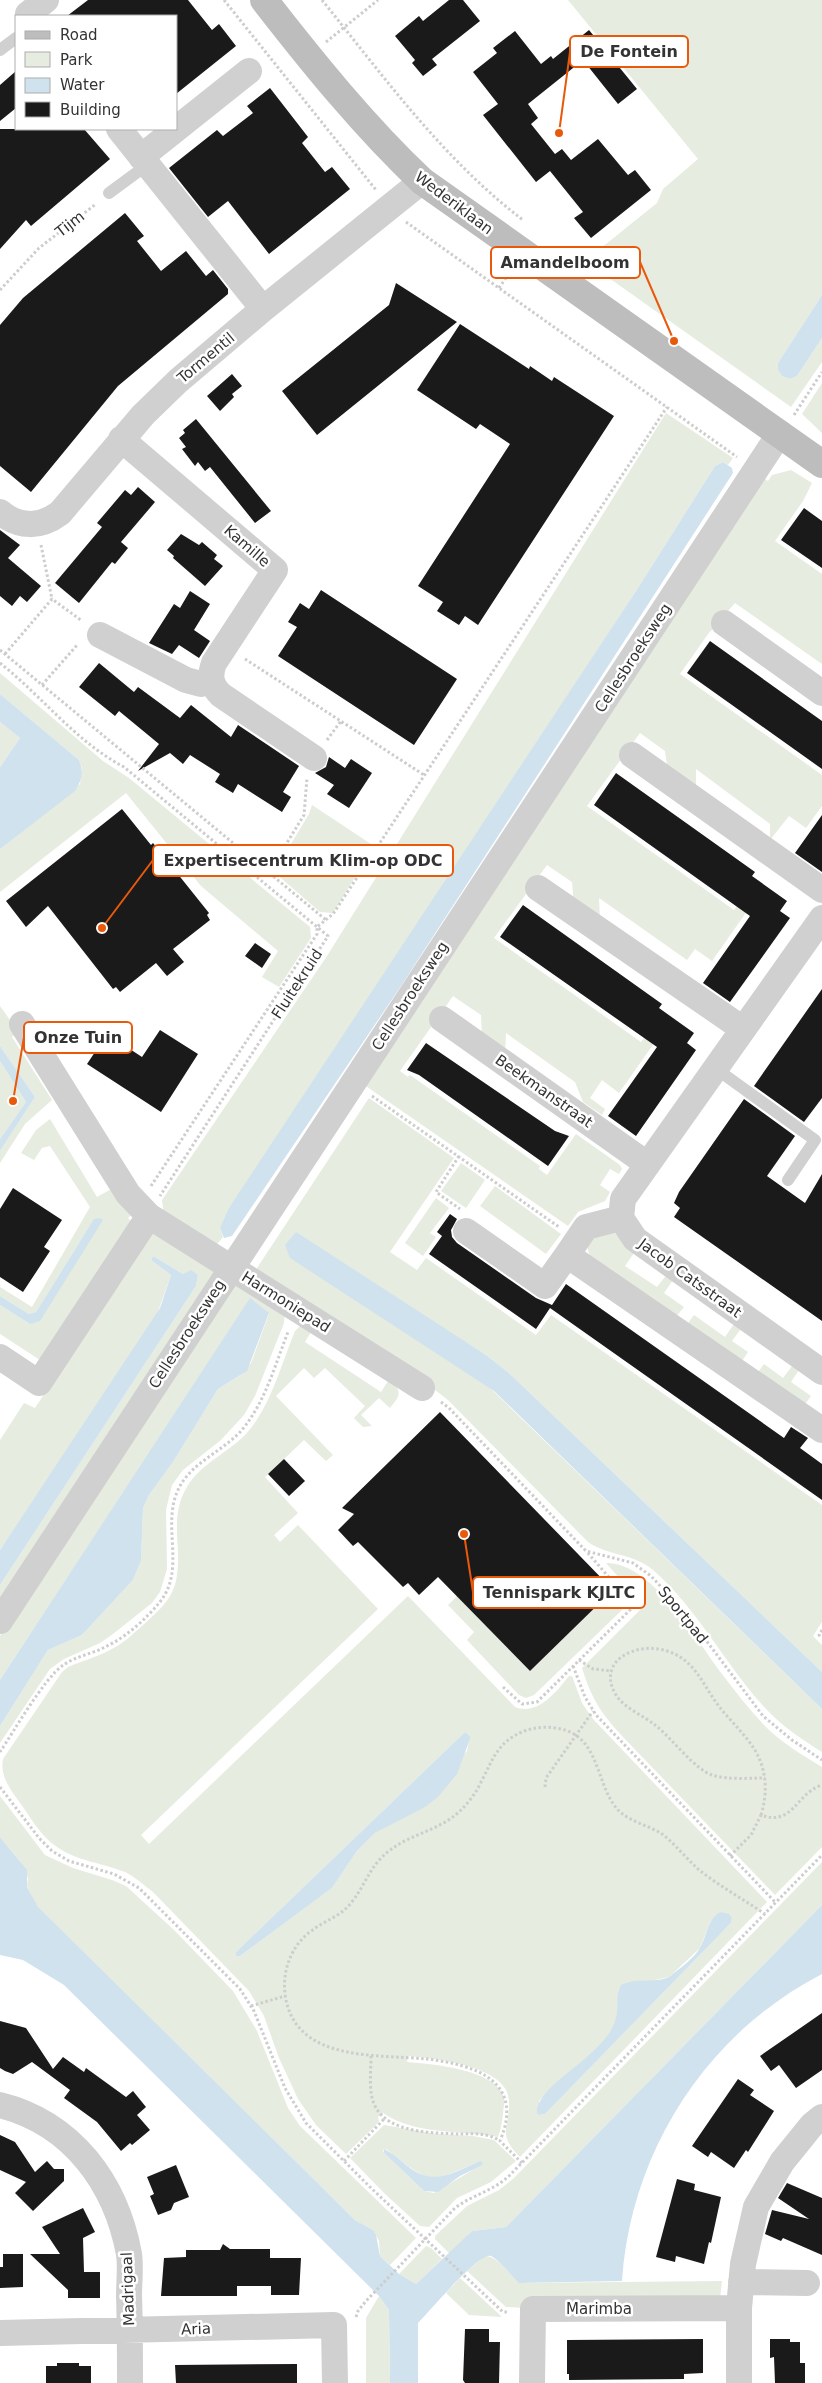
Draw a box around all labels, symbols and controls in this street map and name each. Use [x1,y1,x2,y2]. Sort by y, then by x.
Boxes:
legend [15,15,178,130]
text: Road [60,26,98,44]
callout: De Fontein [570,36,688,67]
text: De Fontein [580,42,678,61]
text: Park [60,51,93,69]
text: Water [60,76,105,94]
text: Building [60,101,121,119]
street label: Wederiklaan [411,168,497,238]
street label: Tijm [51,207,88,241]
callout: Amandelboom [491,247,640,278]
text: Amandelboom [500,253,630,272]
street label: Tormentil [173,329,238,388]
street label: Kamille [220,521,274,571]
street label: Cellesbroeksweg [591,600,675,716]
callout: Expertisecentrum Klim-op ODC [153,845,453,876]
text: Expertisecentrum Klim-op ODC [163,851,443,870]
street label: Cellesbroeksweg [368,938,452,1054]
street label: Fluitekruid [268,946,326,1022]
callout: Onze Tuin [24,1022,132,1053]
text: Onze Tuin [34,1028,122,1047]
street label: Beekmanstraat [492,1051,596,1131]
street label: Jacob Catsstraat [634,1234,745,1321]
street label: Harmoniepad [238,1268,334,1336]
street label: Cellesbroeksweg [145,1276,229,1392]
callout: Tennispark KJLTC [473,1577,645,1608]
text: Tennispark KJLTC [483,1583,635,1602]
street label: Sportpad [654,1583,712,1647]
street label: Madrigaal [118,2252,138,2326]
street label: Marimba [566,2300,632,2318]
street label: Aria [181,2319,211,2339]

